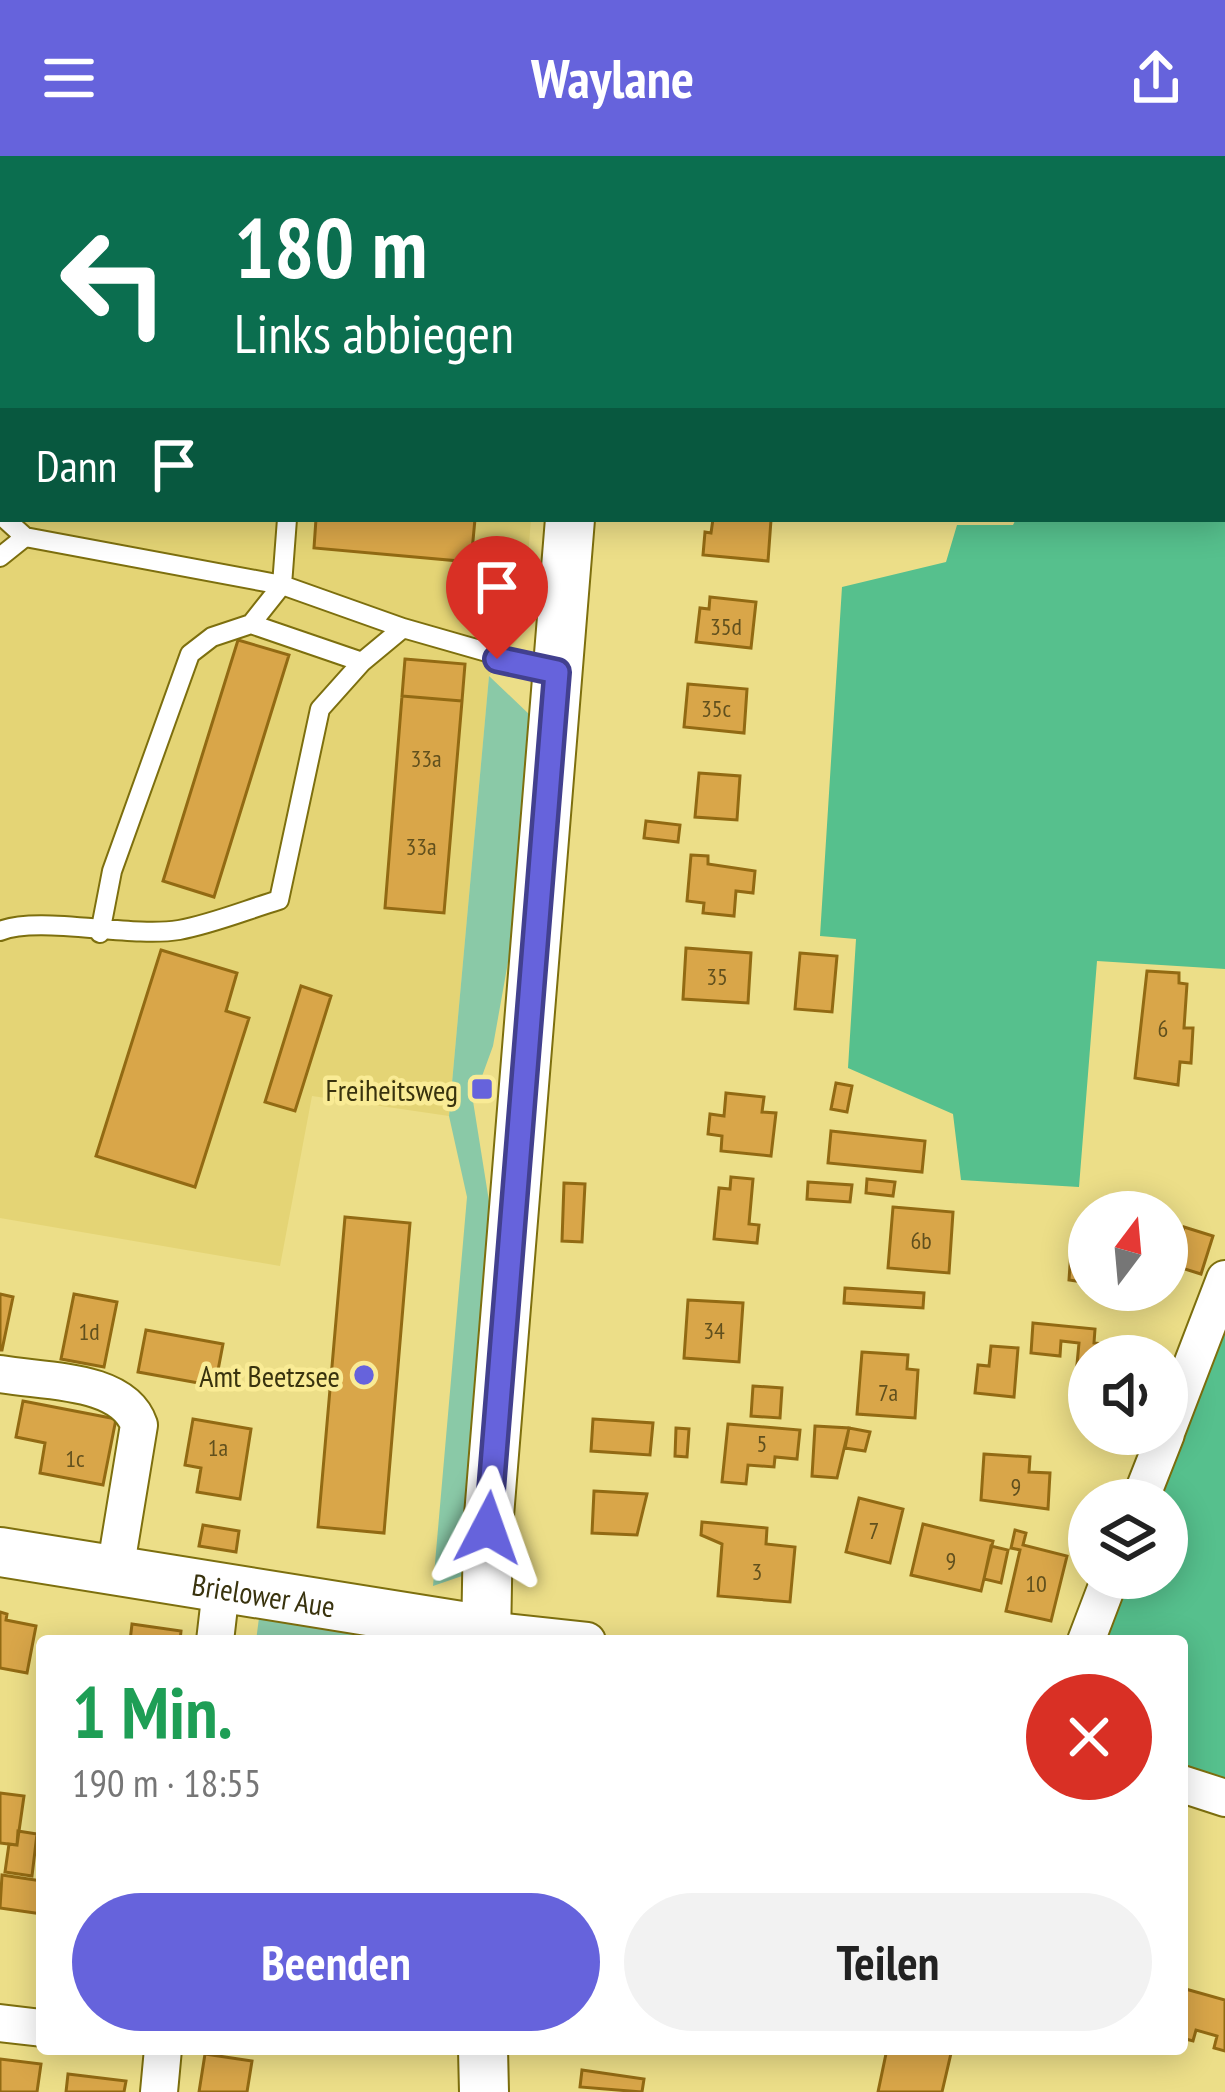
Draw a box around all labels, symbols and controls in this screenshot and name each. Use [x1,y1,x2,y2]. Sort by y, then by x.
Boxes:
text: Waylane [531,43,694,113]
icon: menu [36,45,102,111]
icon: share [1123,45,1189,111]
text: 180 m [234,192,427,301]
icon: left [36,204,192,360]
text: Links abbiegen [234,298,514,368]
icon: arrive [141,432,207,498]
text: Dann [36,436,117,494]
pin [446,536,548,659]
icon: arrive [464,554,530,620]
house number: 35d [710,611,742,642]
house number: 35c [701,693,732,724]
house number: 33a [410,743,442,774]
house number: 33a [405,831,437,862]
house number: 35 [706,961,728,992]
house number: 6 [1158,1013,1168,1044]
place label: Freiheitsweg [325,1070,458,1109]
marker: Freiheitsweg [469,1076,495,1102]
north arrow [1068,1191,1188,1311]
map controls [1068,1191,1188,1599]
house number: 6b [910,1225,932,1256]
house number: 34 [703,1315,725,1346]
house number: 1d [78,1316,100,1347]
button: sound [1068,1335,1188,1455]
place label: Amt Beetzsee [199,1356,340,1395]
marker: Amt Beetzsee [351,1362,377,1388]
house number: 7a [878,1377,898,1408]
house number: 5 [757,1428,767,1459]
house number: 1a [208,1432,228,1463]
house number: 1c [65,1443,85,1474]
position arrow [425,1465,551,1591]
house number: 9 [1011,1471,1021,1502]
button: layers [1068,1479,1188,1599]
house number: 7 [869,1515,879,1546]
house number: 9 [946,1545,956,1576]
house number: 3 [752,1556,762,1587]
street label: Brielower Aue [189,1564,338,1625]
house number: 10 [1025,1568,1047,1599]
text: 1 Min. [72,1665,233,1758]
button: close [1026,1674,1152,1800]
text: 190 m · 18:55 [72,1757,261,1808]
button: Beenden [72,1893,600,2031]
button: Teilen [624,1893,1152,2031]

